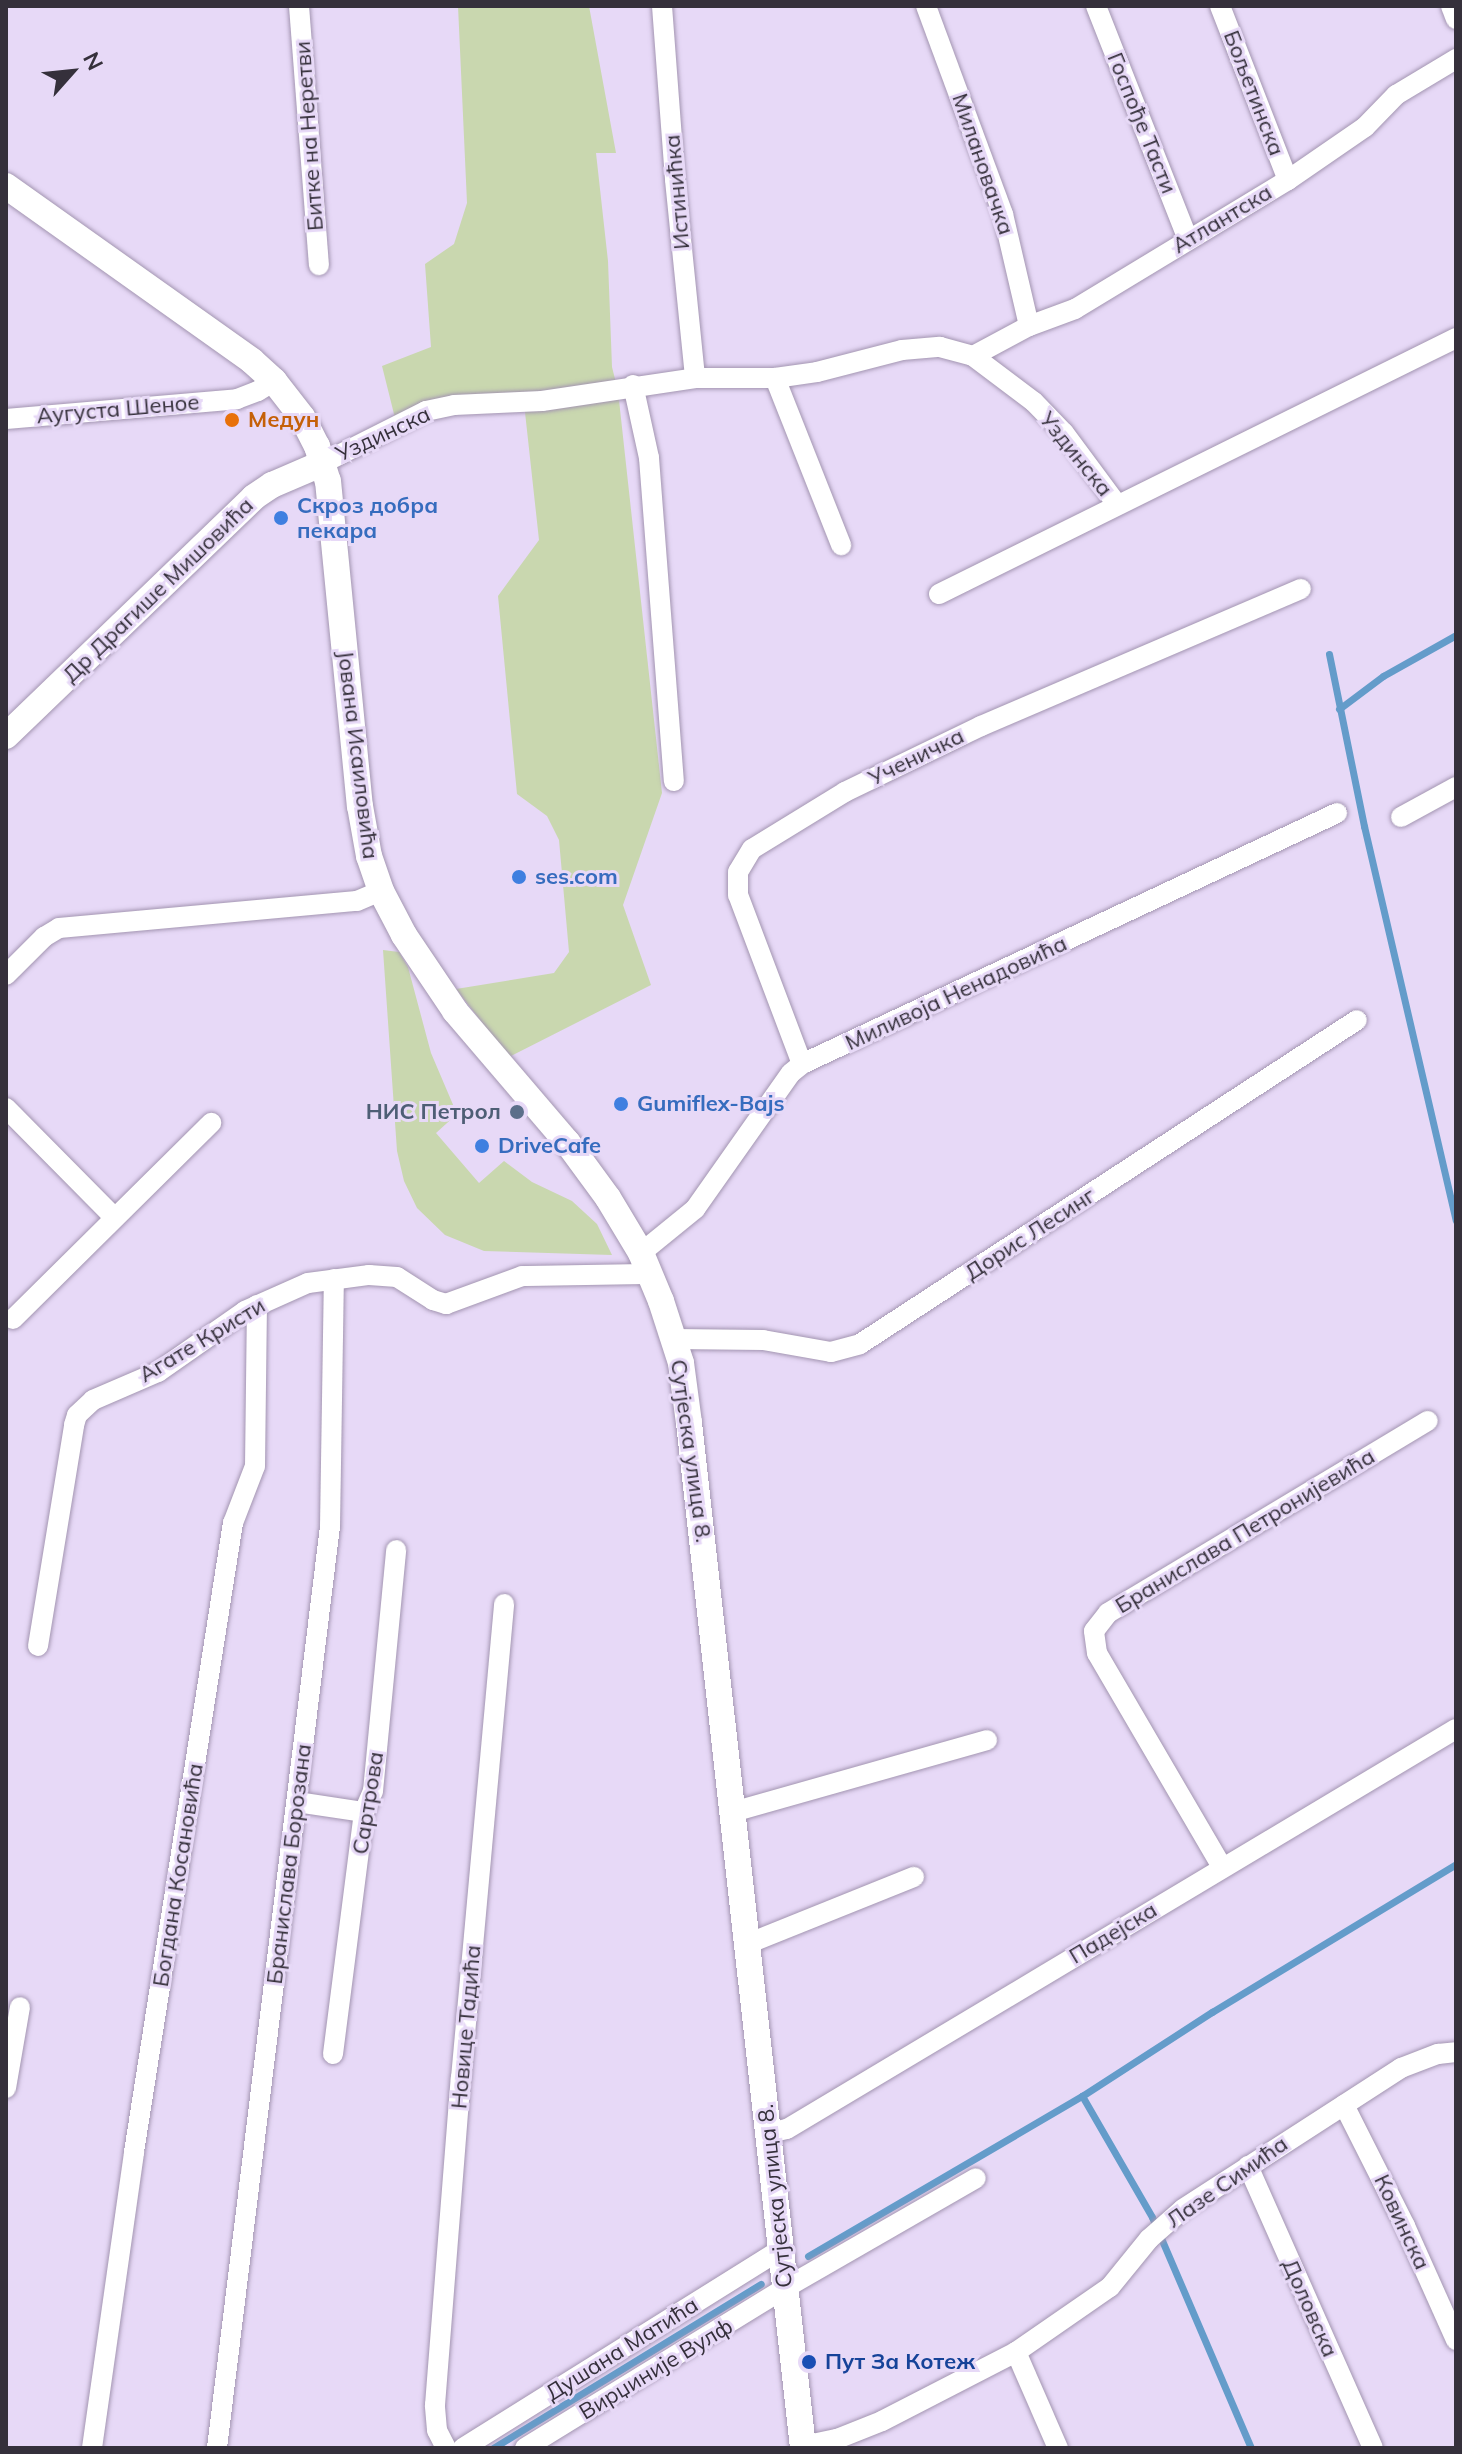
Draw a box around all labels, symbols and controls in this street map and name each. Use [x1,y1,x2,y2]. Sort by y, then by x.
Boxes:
street label: Бољетинска [1218,27,1290,159]
north arrow [32,32,112,112]
street label: Битке на Неретви [289,40,329,232]
text: N [77,47,110,75]
street label: Госпође Тасти [1102,49,1182,197]
street label: Милановачка [946,90,1020,238]
street label: Истинићка [659,133,695,251]
street label: Атлантска [1167,179,1277,259]
street label: Аугуста Шеное [35,389,201,429]
street label: Уздинска [332,401,434,467]
street label: Уздинска [1034,406,1118,502]
place label: Медун [248,407,319,433]
marker: Медун [223,411,241,429]
street label: Др Драгише Мишовића [57,492,259,688]
place label: Скроз добра пекара [297,492,438,544]
marker: Скроз добра пекара [272,509,290,527]
street label: Јована Исаиловића [332,649,384,861]
street label: Ученичка [864,723,968,791]
place label: ses.com [535,864,618,890]
marker: ses.com [510,868,528,886]
street label: Миливоја Ненадовића [841,930,1071,1056]
place label: Gumiflex-Bajs [637,1091,784,1117]
marker: Gumiflex-Bajs [612,1095,630,1113]
place label: НИС Петрол [366,1099,501,1125]
marker: НИС Петрол [508,1103,526,1121]
place label: DriveCafe [498,1133,601,1159]
marker: DriveCafe [473,1137,491,1155]
street label: Дорис Лесинг [960,1182,1100,1286]
street label: Агате Кристи [134,1292,270,1388]
street label: Сутјеска улица 8. [665,1358,717,1544]
street label: Бранислава Петронијевића [1111,1443,1379,1619]
street label: Бранислава Борозана [261,1742,317,1986]
street label: Сартрова [347,1750,389,1856]
street label: Богдана Косановића [147,1761,209,1989]
street label: Падејска [1064,1897,1162,1969]
street label: Новице Тадића [446,1944,486,2110]
street label: Сутјеска улица 8. [752,2103,798,2289]
street label: Лазе Симића [1161,2131,1293,2233]
street label: Ковинска [1368,2170,1436,2274]
street label: Доловска [1277,2255,1343,2361]
street label: Душана Матића [541,2292,703,2406]
street label: Вирџиније Вулф [574,2313,738,2425]
place label: Пут За Котеж [825,2349,975,2375]
marker: Пут За Котеж [800,2353,818,2371]

